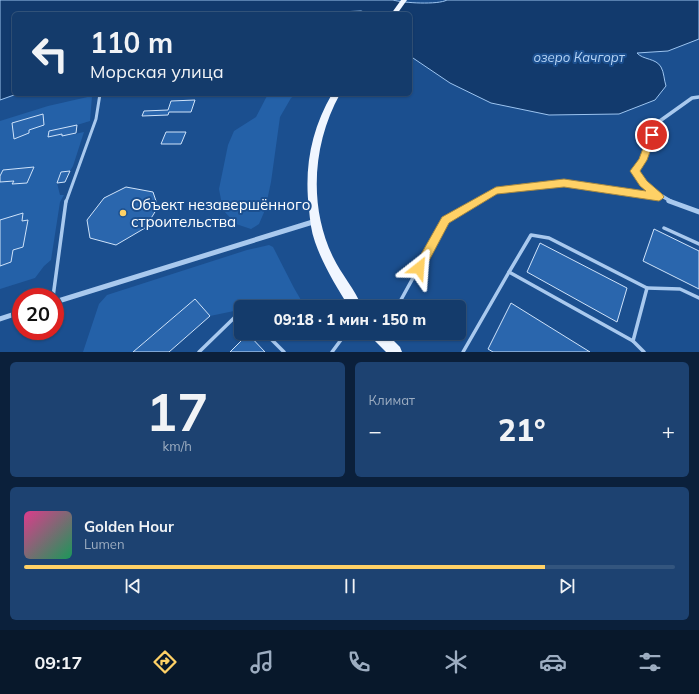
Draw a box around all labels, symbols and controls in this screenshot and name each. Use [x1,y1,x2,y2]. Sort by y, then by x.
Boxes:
text: 110 m [90,25,173,60]
icon: left [24,28,76,80]
water label: озеро Качгорт [533,49,626,65]
text: Морская улица [90,60,224,83]
pin [635,118,669,152]
icon: arrive [641,124,663,146]
place label: Объект незавершённого строительства [131,195,310,231]
marker: Объект незавершённого строительства [118,208,128,218]
position arrow [398,247,440,289]
speed limit sign: 20 [12,288,64,340]
text: 09:18 · 1 мин · 150 m [274,310,426,329]
text: 17 [146,379,208,444]
text: Климат [369,392,415,408]
text: 21° [498,411,546,449]
text: − [369,417,382,445]
text: + [662,417,675,445]
text: km/h [163,438,192,454]
text: Golden Hour [84,517,174,536]
text: Lumen [84,536,125,552]
icon: previous [122,575,144,597]
icon: pause [339,575,361,597]
icon: next [556,575,578,597]
icon: directions [151,648,179,676]
icon: music [248,648,276,676]
icon: phone [345,648,373,676]
icon: climate [442,648,470,676]
icon: car [539,648,567,676]
icon: filters [636,648,664,676]
text: 09:17 [35,651,82,674]

